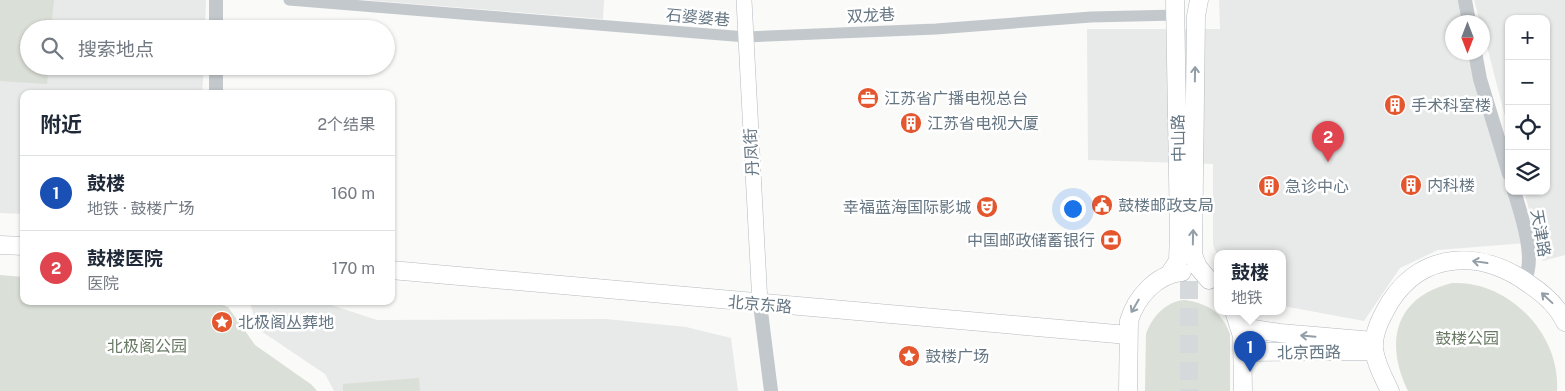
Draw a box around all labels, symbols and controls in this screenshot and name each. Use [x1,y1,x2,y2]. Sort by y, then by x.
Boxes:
street label: 石婆婆巷 [665,5,731,30]
street label: 双龙巷 [847,5,895,26]
north arrow [1445,15,1490,60]
map controls [1505,15,1550,195]
button: + [1505,15,1550,60]
search box [20,20,395,75]
icon: search [38,34,66,62]
text: 搜索地点 [78,38,154,60]
button: − [1505,60,1550,105]
one-way arrow [1190,66,1200,82]
office icon: 江苏省广播电视总台 [856,86,880,110]
place label: 江苏省广播电视总台 [884,89,1028,108]
building icon: 手术科室楼 [1383,93,1407,117]
place label: 手术科室楼 [1411,96,1491,115]
button: locate [1505,105,1550,150]
building icon: 江苏省电视大厦 [899,111,923,135]
text: 附近 [40,112,82,137]
place label: 江苏省电视大厦 [927,114,1039,133]
street label: 中山路 [1169,114,1188,162]
text: 2个结果 [317,115,375,134]
pin: 2 [1312,121,1344,162]
street label: 丹凤街 [741,128,762,176]
button: layers [1505,150,1550,195]
text: 鼓楼 [87,172,125,194]
building icon: 内科楼 [1399,173,1423,197]
building icon: 急诊中心 [1257,174,1281,198]
place label: 内科楼 [1427,176,1475,195]
place label: 急诊中心 [1285,177,1349,196]
text: 1 [53,184,59,203]
text: 160 m [331,184,375,203]
public building icon: 鼓楼邮政支局 [1090,193,1114,217]
theatre icon: 幸福蓝海国际影城 [975,195,999,219]
your location [1060,196,1086,222]
place label: 鼓楼邮政支局 [1118,196,1214,215]
place label: 幸福蓝海国际影城 [843,198,971,217]
text: 地铁 · 鼓楼广场 [87,199,194,218]
street label: 天津路 [1527,208,1554,258]
bank icon: 中国邮政储蓄银行 [1099,228,1123,252]
one-way arrow [1188,229,1198,245]
place label: 中国邮政储蓄银行 [967,231,1095,250]
text: 鼓楼医院 [87,247,163,269]
popup [1214,250,1286,315]
one-way arrow [1472,256,1488,266]
text: 2 [51,259,61,278]
text: 170 m [332,259,375,278]
text: 鼓楼 [1231,261,1269,283]
text: 医院 [87,274,119,293]
text: 地铁 [1231,288,1263,307]
street label: 北京东路 [727,292,793,317]
one-way arrow [1541,292,1554,304]
one-way arrow [1130,299,1140,313]
place icon: 北极阁丛葬地 [210,310,234,334]
place label: 北极阁丛葬地 [238,313,334,332]
park label: 鼓楼公园 [1435,329,1499,348]
pin: 1 [1234,331,1266,372]
one-way arrow [1301,331,1317,340]
park label: 北极阁公园 [107,337,187,356]
street label: 北京西路 [1277,342,1341,363]
place icon: 鼓楼广场 [897,344,921,368]
place label: 鼓楼广场 [925,347,989,366]

